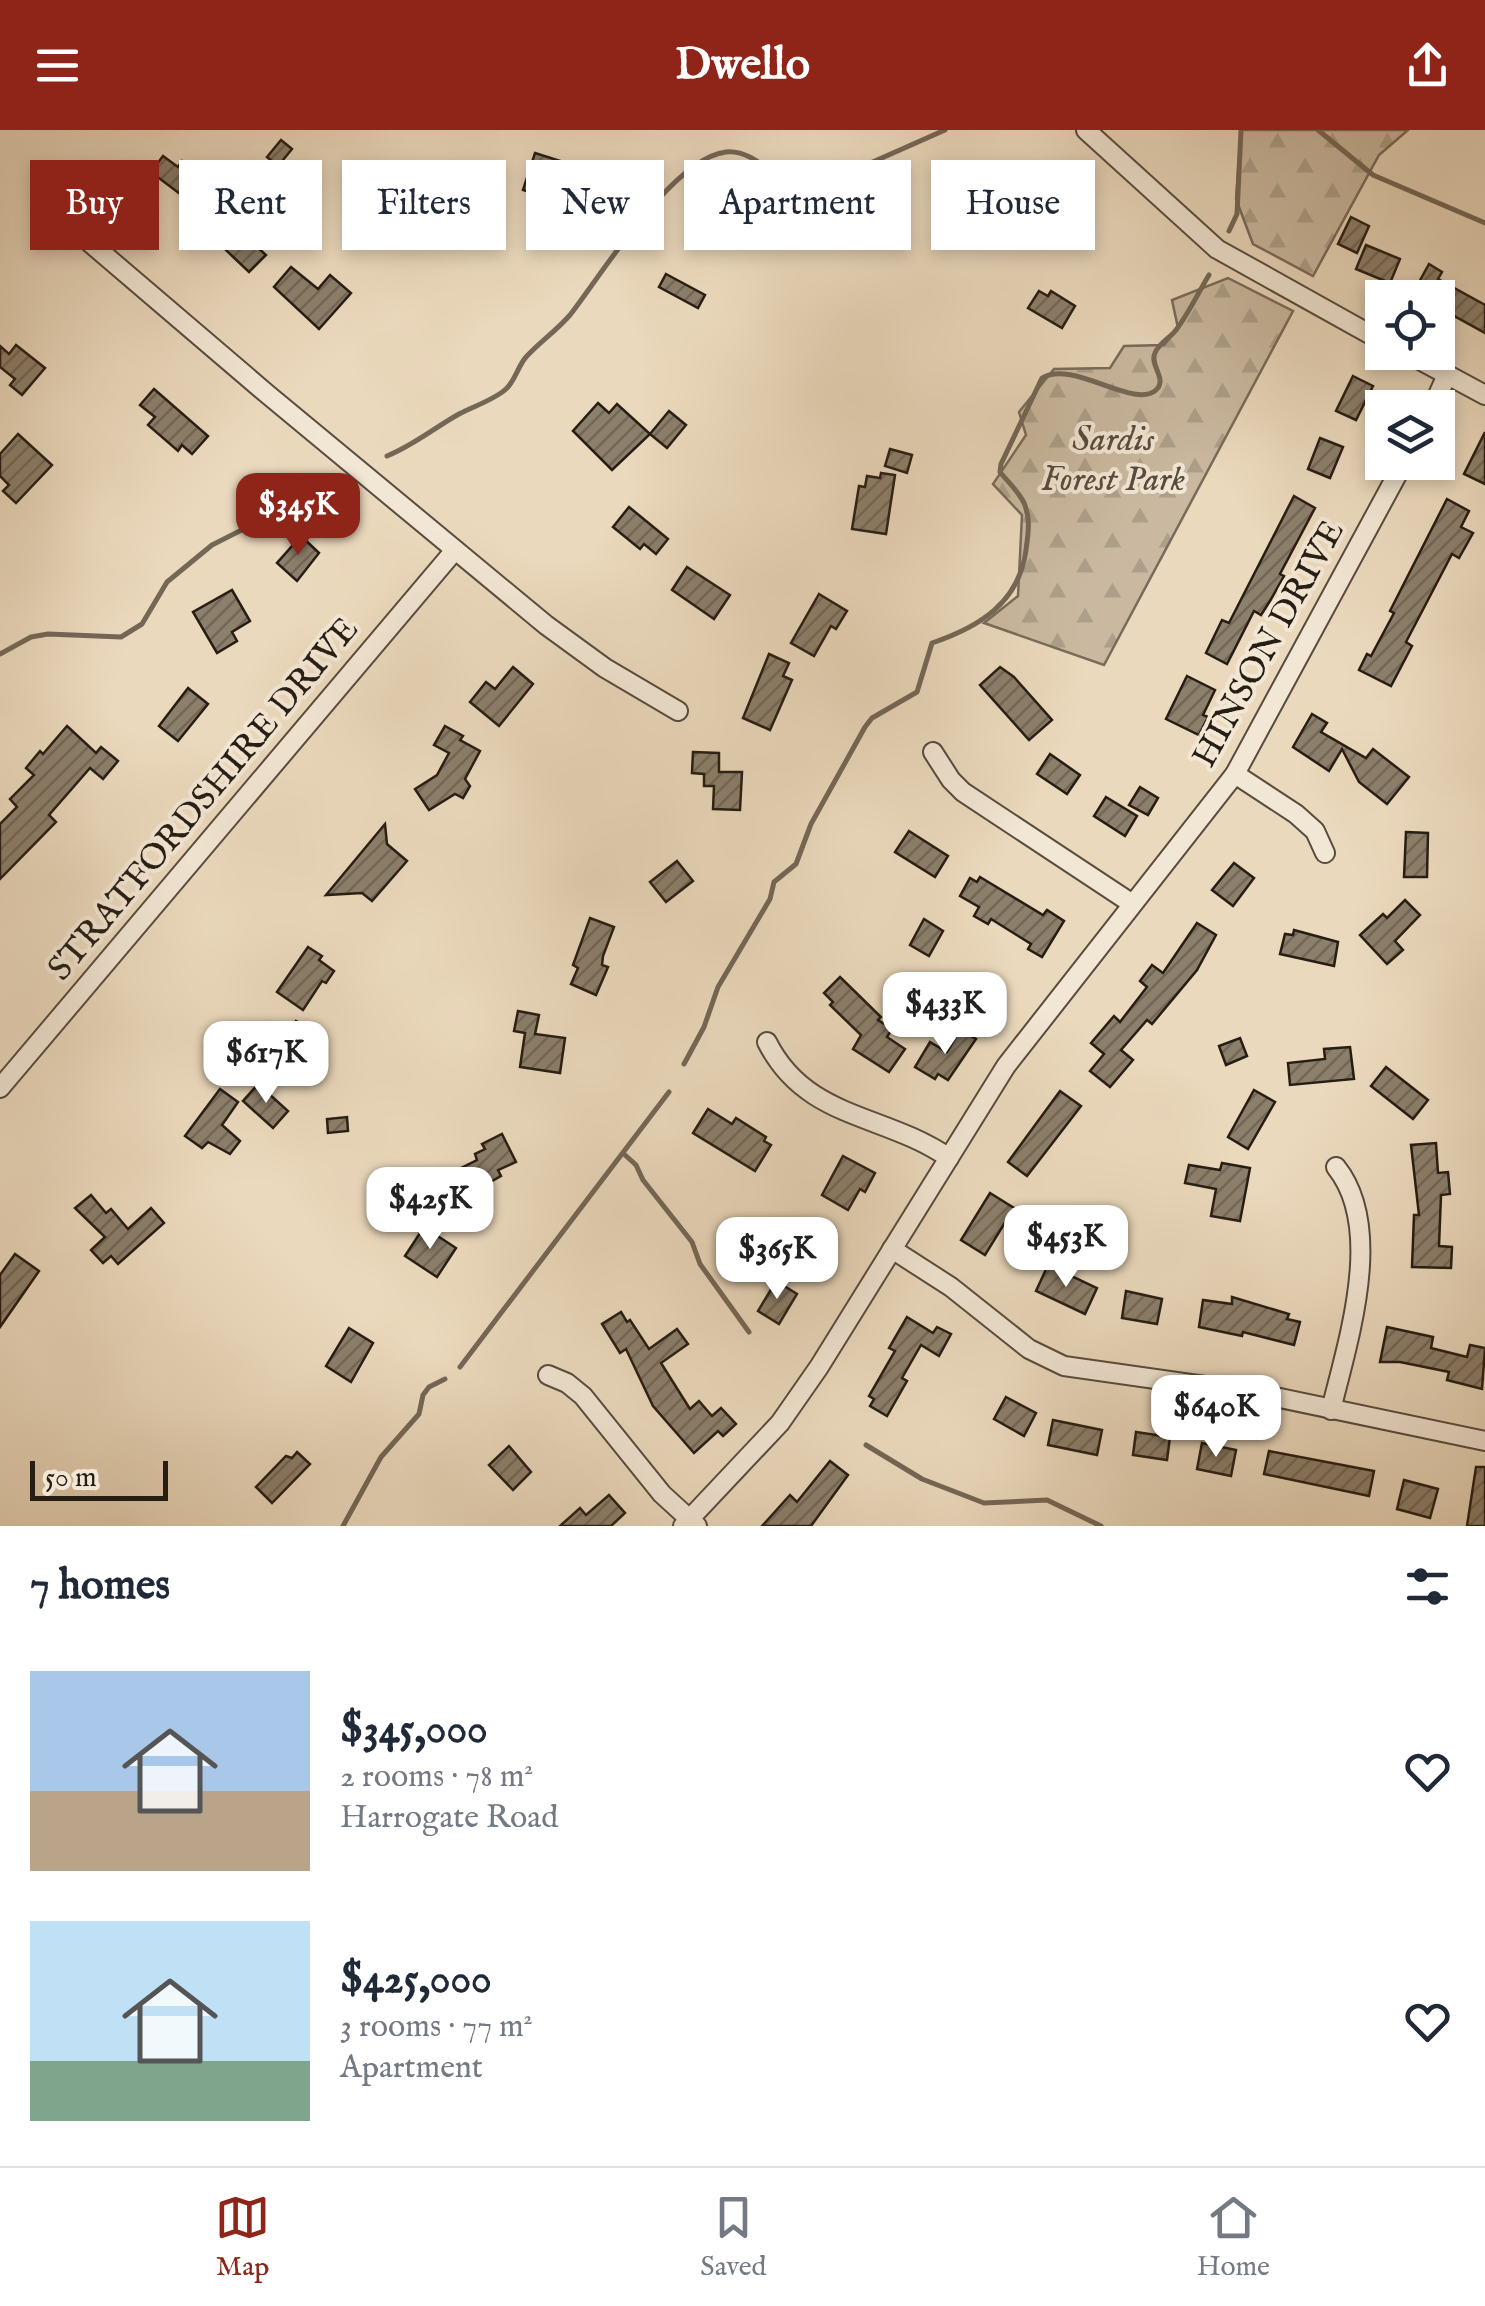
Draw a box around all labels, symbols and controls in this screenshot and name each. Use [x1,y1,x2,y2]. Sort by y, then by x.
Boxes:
text: Dwello [675,37,810,94]
icon: menu [30,38,85,93]
icon: share [1400,38,1455,93]
chip: Buy [30,160,159,250]
chip: Rent [179,160,322,250]
chip: Filters [342,160,506,250]
chip: New [526,160,664,250]
chip: Apartment [684,160,911,250]
chip: House [931,160,1095,250]
map controls [1365,280,1455,480]
button: locate [1365,280,1455,370]
button: layers [1365,390,1455,480]
park label: Sardis Forest Park [1041,418,1185,503]
pin: $345K [228,473,368,558]
text: $345K [258,485,338,526]
street label: HINSON DRIVE [1183,513,1356,776]
street label: STRATFORDSHIRE DRIVE [38,609,369,991]
pin: $433K [875,972,1015,1057]
text: $433K [905,984,985,1025]
pin: $617K [196,1021,336,1106]
text: $617K [225,1033,307,1074]
pin: $425K [360,1167,500,1252]
text: $425K [388,1179,472,1220]
pin: $453K [996,1205,1136,1290]
pin: $365K [707,1217,847,1302]
text: $453K [1026,1217,1106,1258]
text: $365K [738,1229,816,1270]
pin: $640K [1146,1375,1286,1460]
text: $640K [1173,1387,1259,1428]
scale bar [30,1456,168,1500]
text: 50 m [45,1461,97,1496]
icon: filters [1400,1559,1455,1614]
text: 7 homes [30,1560,170,1613]
text: $345,000 [340,1704,488,1757]
icon: home [110,1711,230,1831]
icon: heart [1400,1744,1455,1799]
text: 2 rooms · 78 m² [340,1757,533,1798]
text: Harrogate Road [340,1798,558,1839]
text: $425,000 [340,1954,492,2007]
icon: home [110,1961,230,2081]
icon: heart [1400,1994,1455,2049]
text: 3 rooms · 77 m² [340,2007,533,2048]
text: Apartment [340,2048,483,2089]
tab: Map [215,2190,270,2285]
tab: Saved [700,2190,767,2285]
tab: Home [1197,2190,1270,2285]

